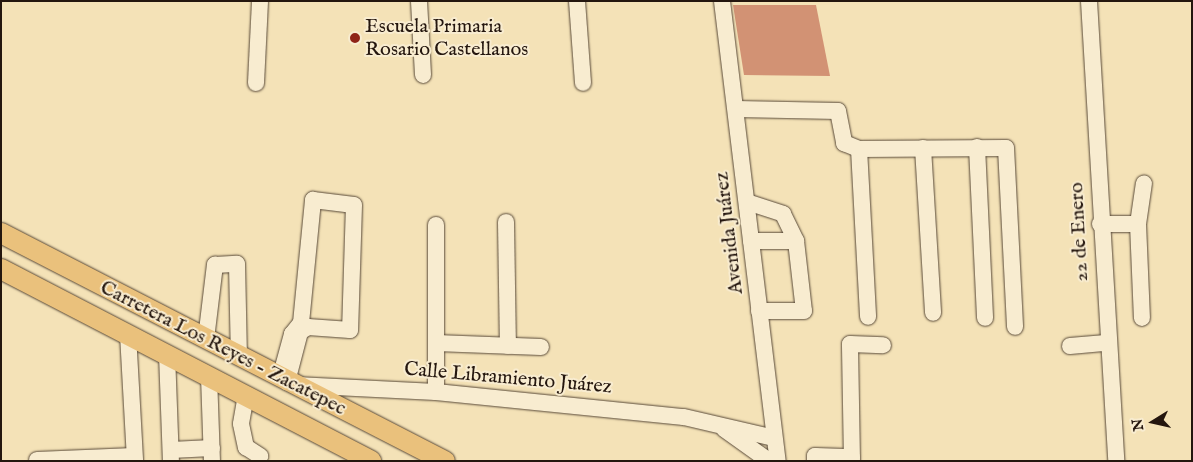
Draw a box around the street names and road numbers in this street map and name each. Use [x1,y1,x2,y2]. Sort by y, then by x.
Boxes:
street label: Avenida Juárez [710,170,748,296]
street label: 22 de Enero [1064,182,1094,282]
street label: Carretera Los Reyes - Zacatepec [96,275,350,421]
street label: Calle Libramiento Juárez [403,357,613,399]

